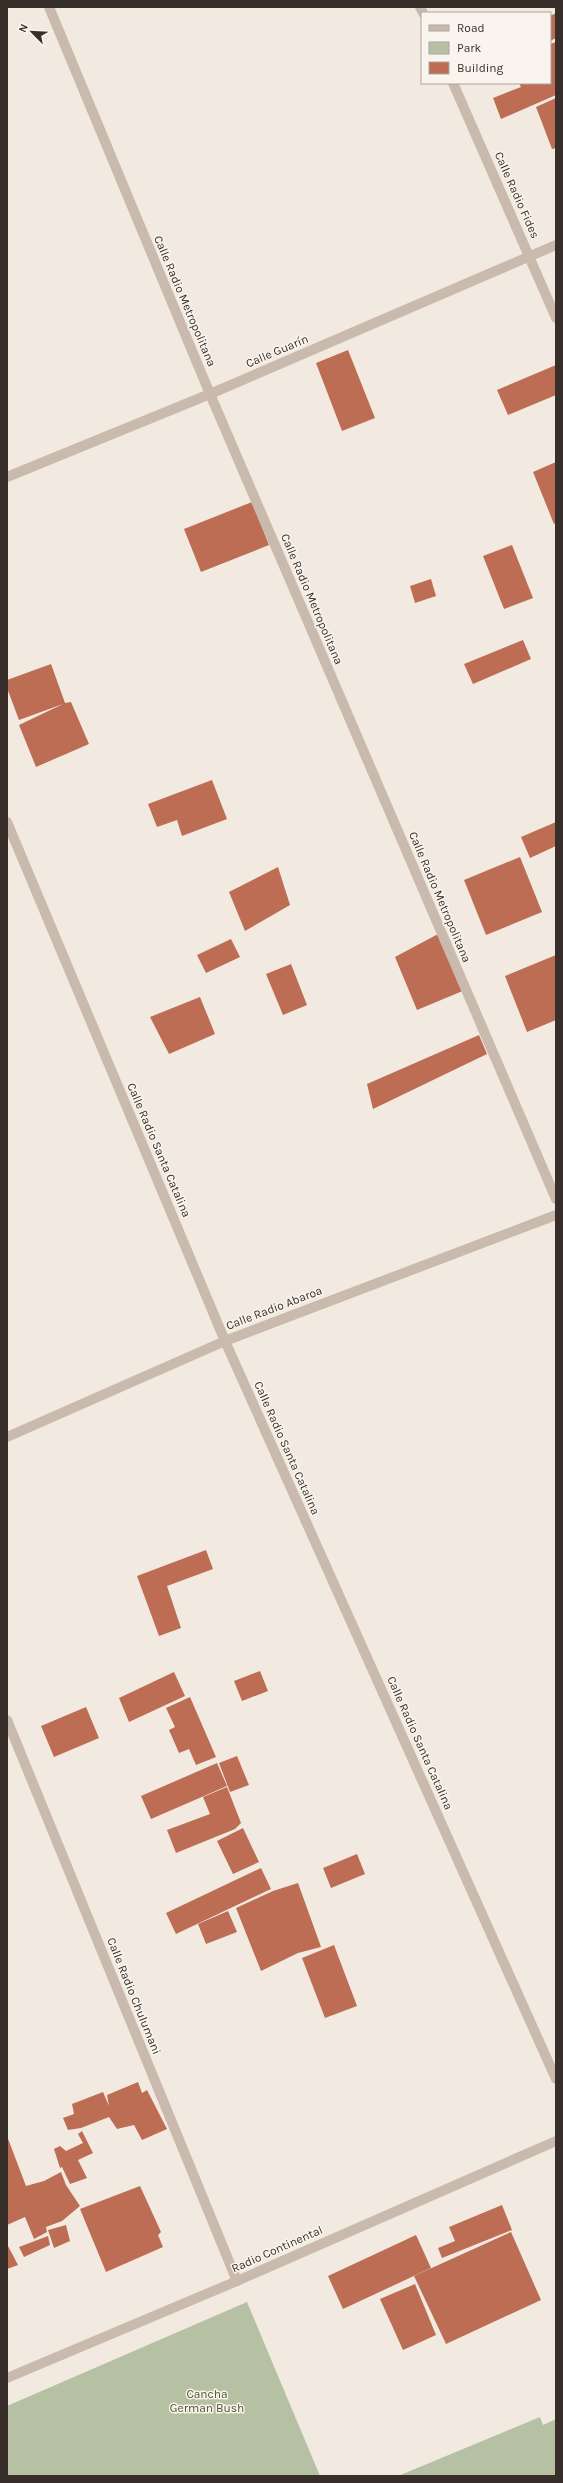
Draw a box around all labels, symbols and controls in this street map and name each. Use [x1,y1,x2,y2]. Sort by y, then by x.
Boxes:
north arrow [12,12,52,52]
legend [421,12,551,84]
text: Road [457,21,485,35]
text: N [16,22,31,34]
text: Park [457,41,482,55]
text: Building [457,61,504,75]
street label: Calle Radio Fides [492,150,542,240]
street label: Calle Radio Metropolitana [151,233,219,369]
street label: Calle Guarín [244,332,310,370]
street label: Calle Radio Metropolitana [278,531,346,667]
street label: Calle Radio Metropolitana [406,829,474,965]
street label: Calle Radio Santa Catalina [124,1081,194,1219]
street label: Calle Radio Abaroa [224,1283,324,1333]
street label: Calle Radio Santa Catalina [251,1379,323,1517]
street label: Calle Radio Santa Catalina [384,1674,456,1812]
street label: Calle Radio Chulumani [104,1935,164,2057]
street label: Radio Continental [229,2223,325,2275]
park label: Cancha German Bush [170,2387,244,2415]

